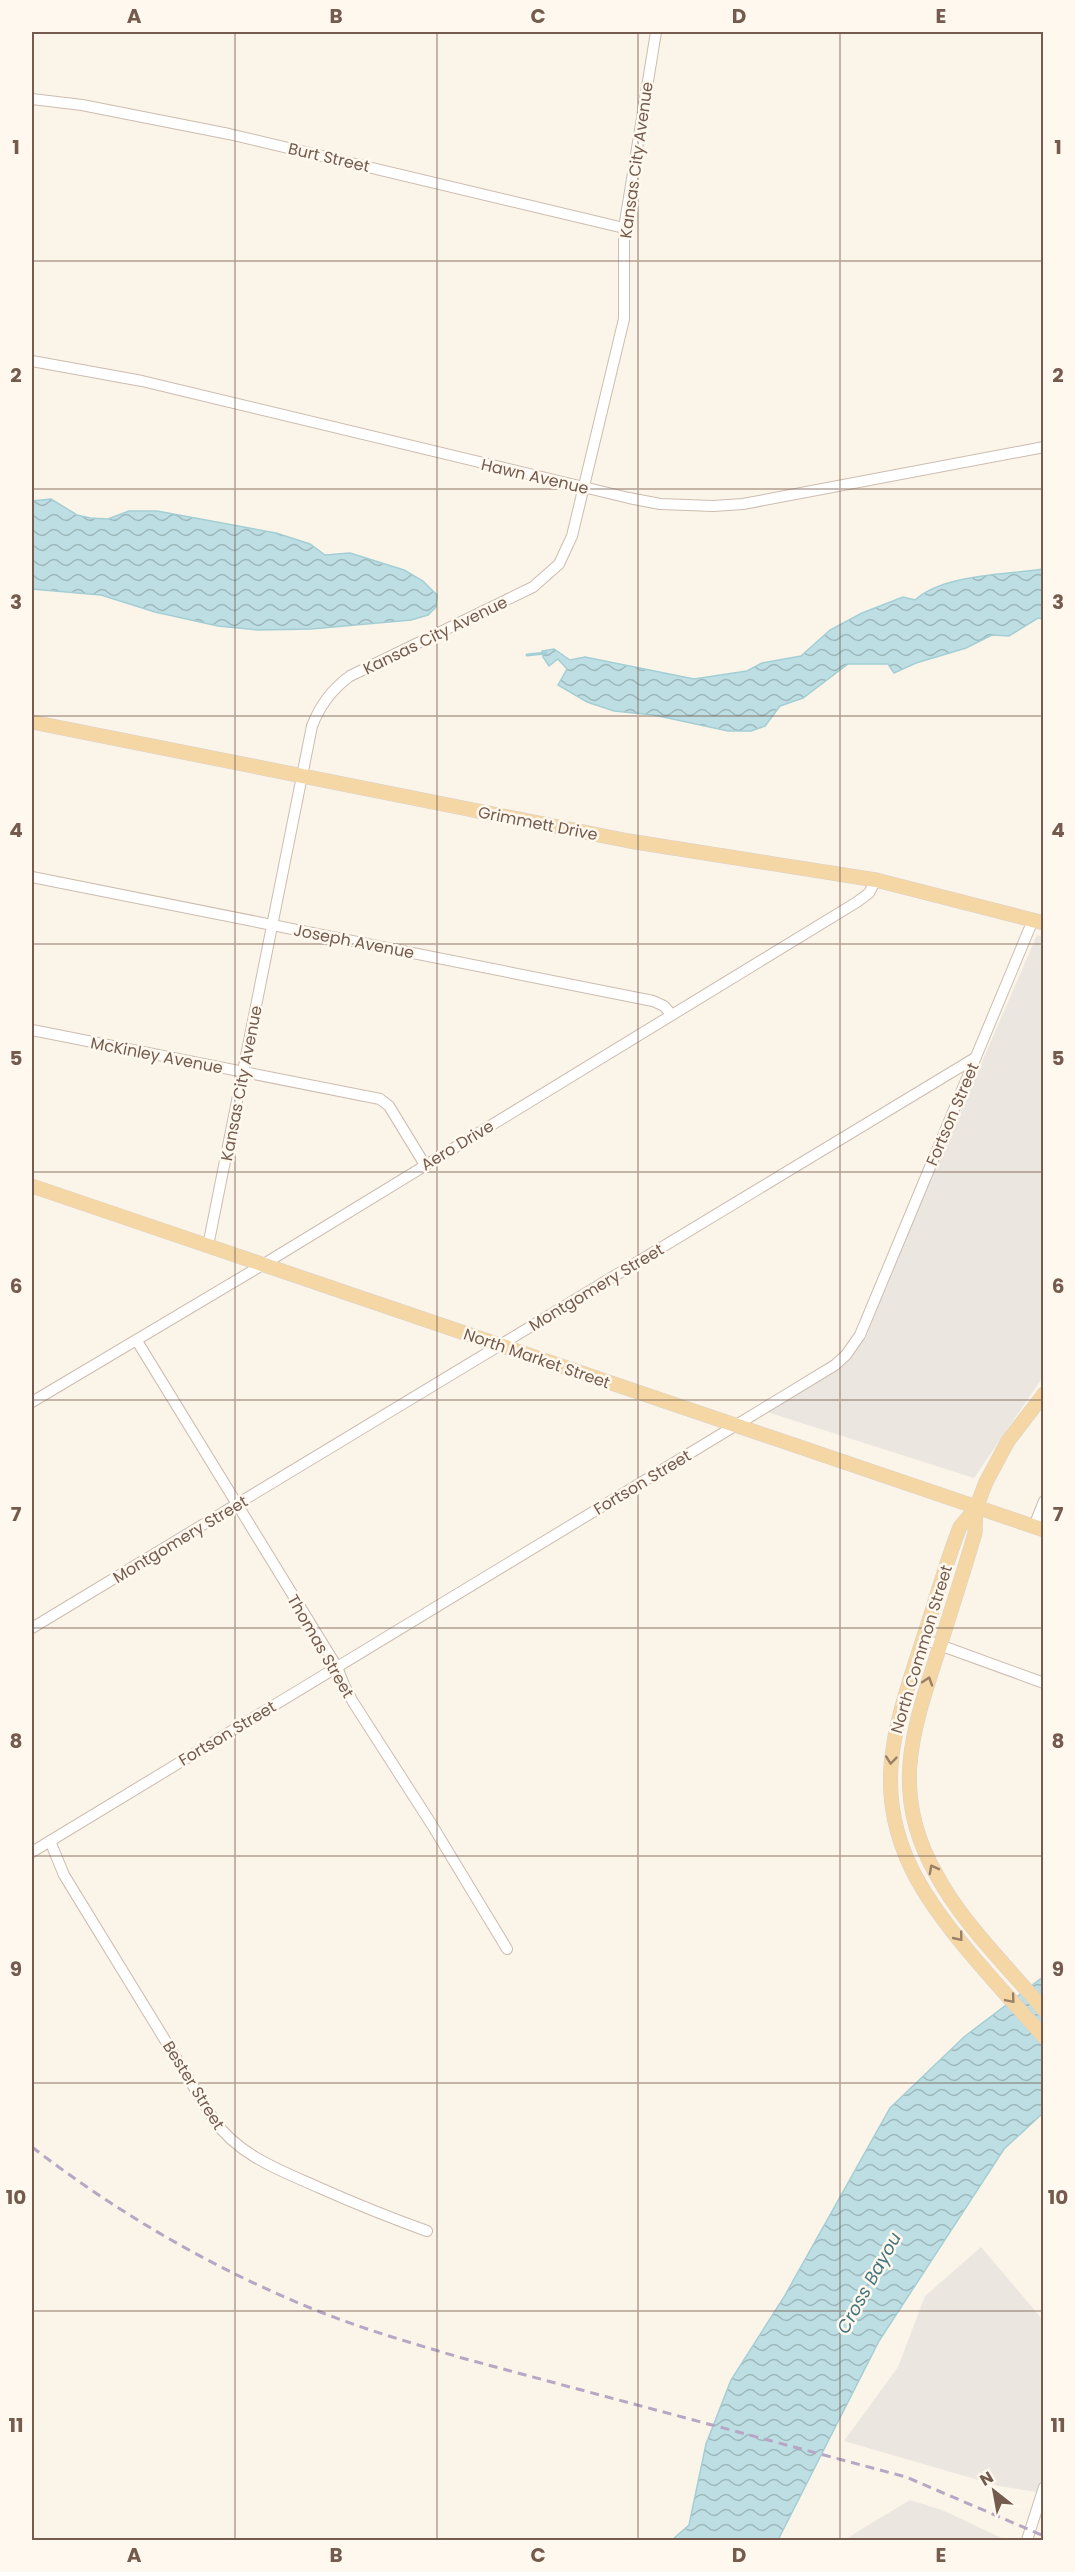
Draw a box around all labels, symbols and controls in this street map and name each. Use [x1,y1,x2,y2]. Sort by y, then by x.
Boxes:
text: A [127,2,142,30]
text: B [329,2,343,30]
text: C [530,2,546,30]
text: D [732,2,746,30]
text: E [936,2,946,30]
street label: Kansas City Avenue [614,80,659,240]
text: 1 [12,133,20,161]
text: 1 [1054,133,1062,161]
street label: Burt Street [286,137,372,178]
text: 2 [10,361,22,389]
text: 2 [1052,361,1064,389]
street label: Hawn Avenue [479,453,591,500]
text: 3 [10,588,22,616]
text: 3 [1052,588,1064,616]
street label: Kansas City Avenue [359,590,511,680]
street label: Grimmett Drive [476,801,600,846]
text: 4 [9,816,23,844]
text: 4 [1051,816,1065,844]
street label: Joseph Avenue [292,919,416,964]
street label: Kansas City Avenue [215,1003,268,1163]
street label: McKinley Avenue [89,1031,225,1080]
text: 5 [10,1044,23,1072]
text: 5 [1052,1044,1065,1072]
street label: Fortson Street [920,1059,985,1169]
street label: Aero Drive [416,1115,498,1176]
street label: Montgomery Street [524,1238,668,1337]
text: 6 [10,1272,22,1300]
text: 6 [1052,1272,1064,1300]
street label: North Market Street [461,1323,613,1394]
street label: Fortson Street [589,1444,695,1521]
street label: Montgomery Street [108,1490,252,1589]
text: 7 [11,1500,22,1528]
text: 7 [1053,1500,1064,1528]
street label: North Common Street [885,1562,958,1736]
street label: Thomas Street [282,1590,360,1702]
one-way arrow [921,1676,934,1687]
street label: Fortson Street [174,1695,280,1772]
text: 8 [10,1727,22,1755]
text: 8 [1052,1727,1064,1755]
one-way arrow [885,1755,898,1764]
one-way arrow [929,1865,940,1875]
one-way arrow [951,1930,962,1941]
text: 9 [10,1955,22,1983]
text: 9 [1052,1955,1064,1983]
one-way arrow [1004,1992,1015,2003]
street label: Bester Street [157,2036,230,2134]
text: 10 [6,2183,26,2211]
text: 10 [1048,2183,1068,2211]
water label: Cross Bayou [830,2227,907,2338]
text: 11 [8,2411,24,2439]
text: 11 [1050,2411,1066,2439]
north arrow [964,2461,1024,2521]
text: N [975,2466,998,2492]
text: A [127,2541,142,2569]
text: B [329,2541,343,2569]
text: C [530,2541,546,2569]
text: D [732,2541,746,2569]
text: E [936,2541,946,2569]

